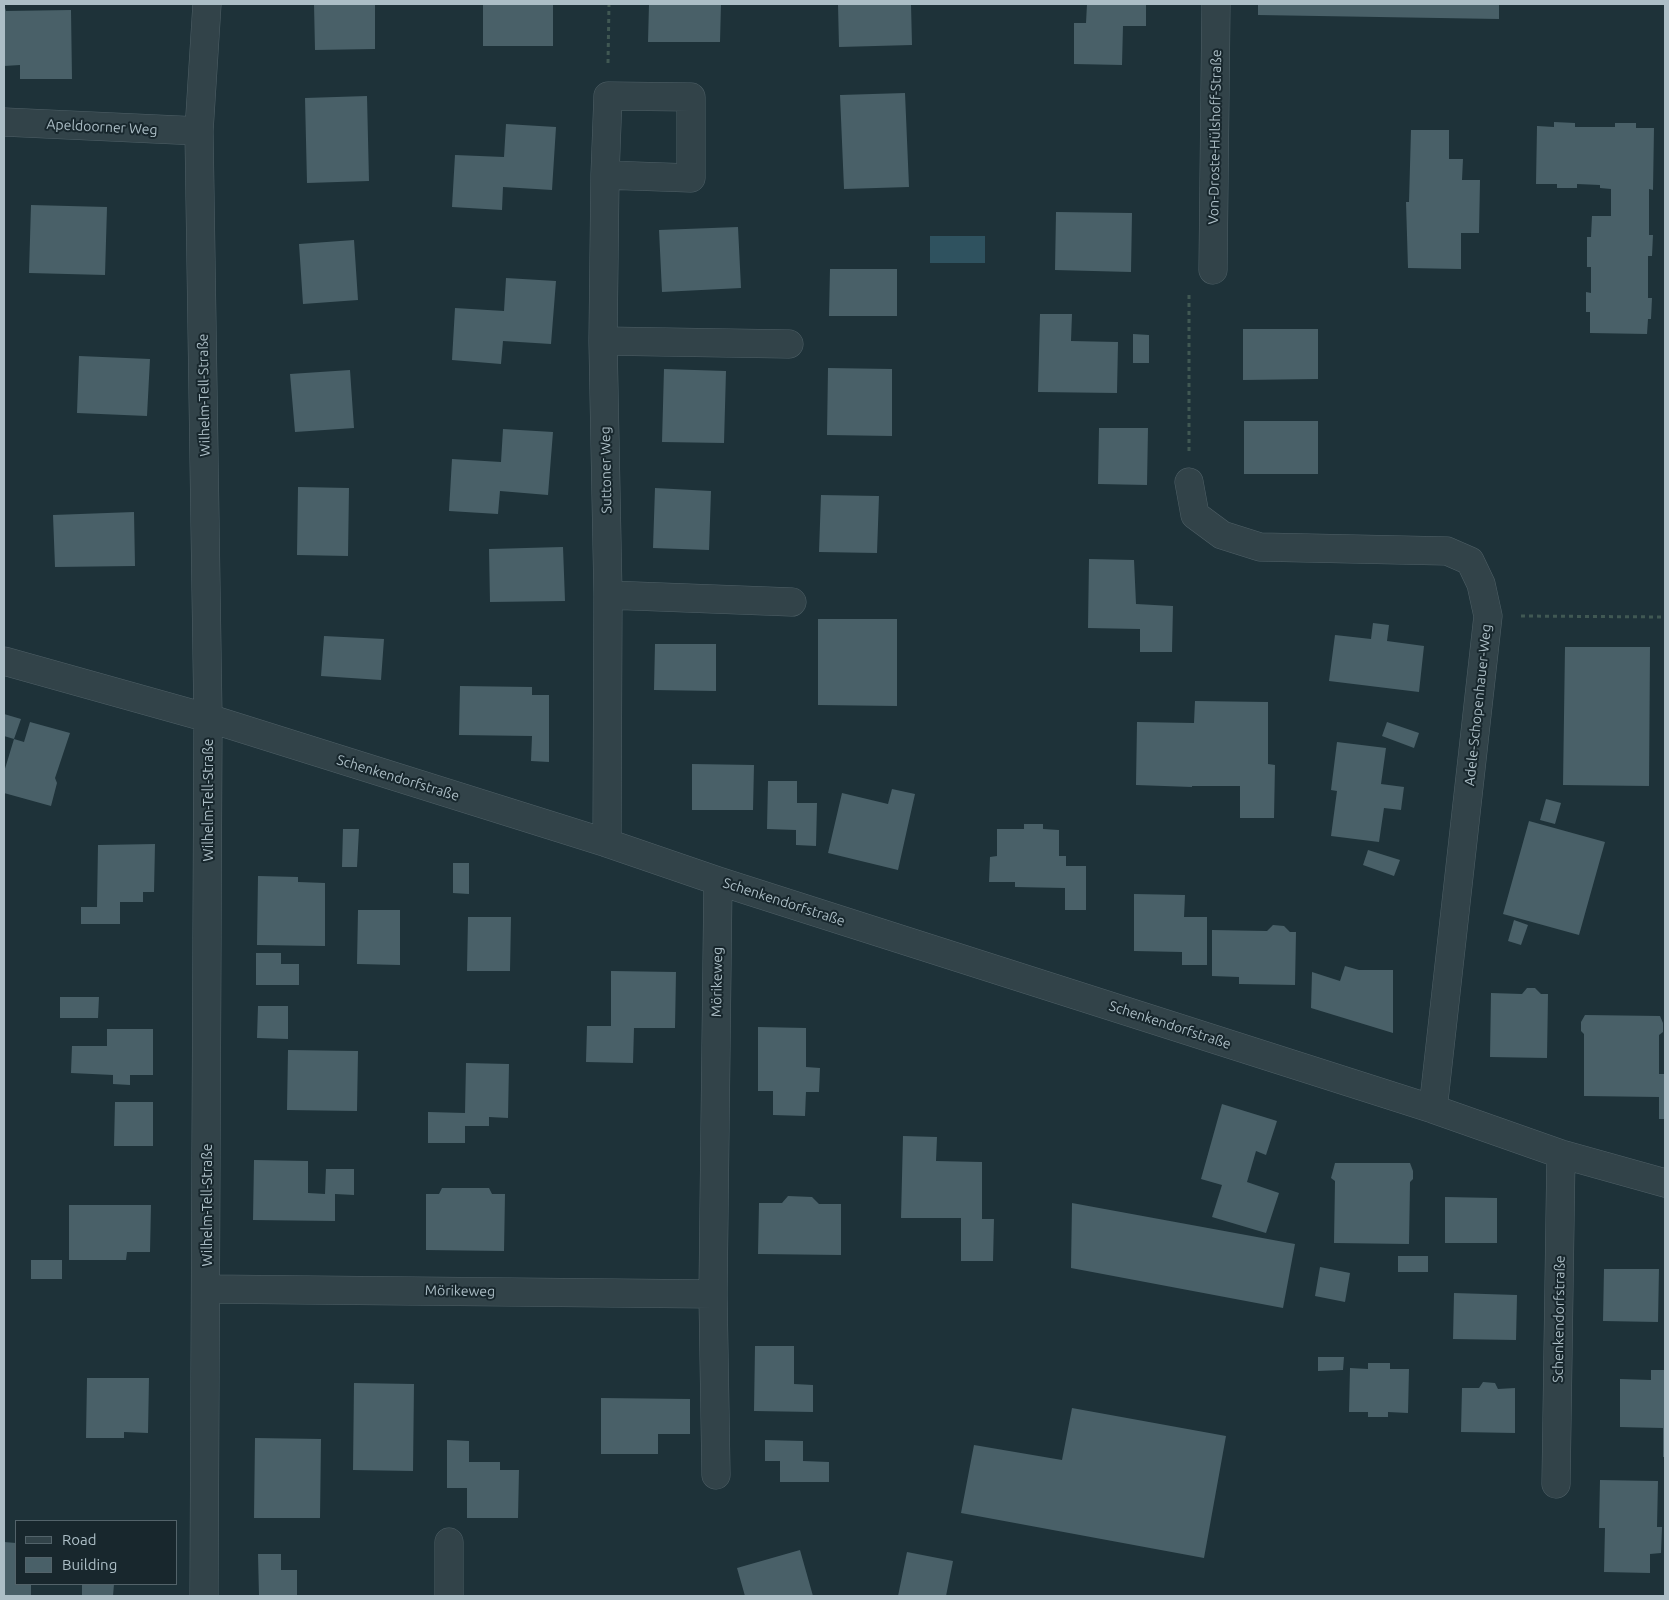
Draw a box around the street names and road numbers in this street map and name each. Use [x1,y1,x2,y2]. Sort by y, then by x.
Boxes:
street label: Von-Droste-Hülshoff-Straße [1205,49,1225,225]
street label: Apeldoorner Weg [46,116,158,138]
street label: Wilhelm-Tell-Straße [195,333,213,457]
street label: Suttoner Weg [597,426,615,514]
street label: Adele-Schopenhauer-Weg [1461,623,1495,787]
street label: Wilhelm-Tell-Straße [200,739,216,861]
street label: Schenkendorfstraße [335,751,461,805]
street label: Schenkendorfstraße [721,874,847,930]
street label: Mörikeweg [708,947,726,1017]
street label: Schenkendorfstraße [1107,997,1233,1053]
street label: Wilhelm-Tell-Straße [199,1144,215,1266]
street label: Schenkendorfstraße [1549,1255,1569,1383]
street label: Mörikeweg [425,1282,495,1300]

